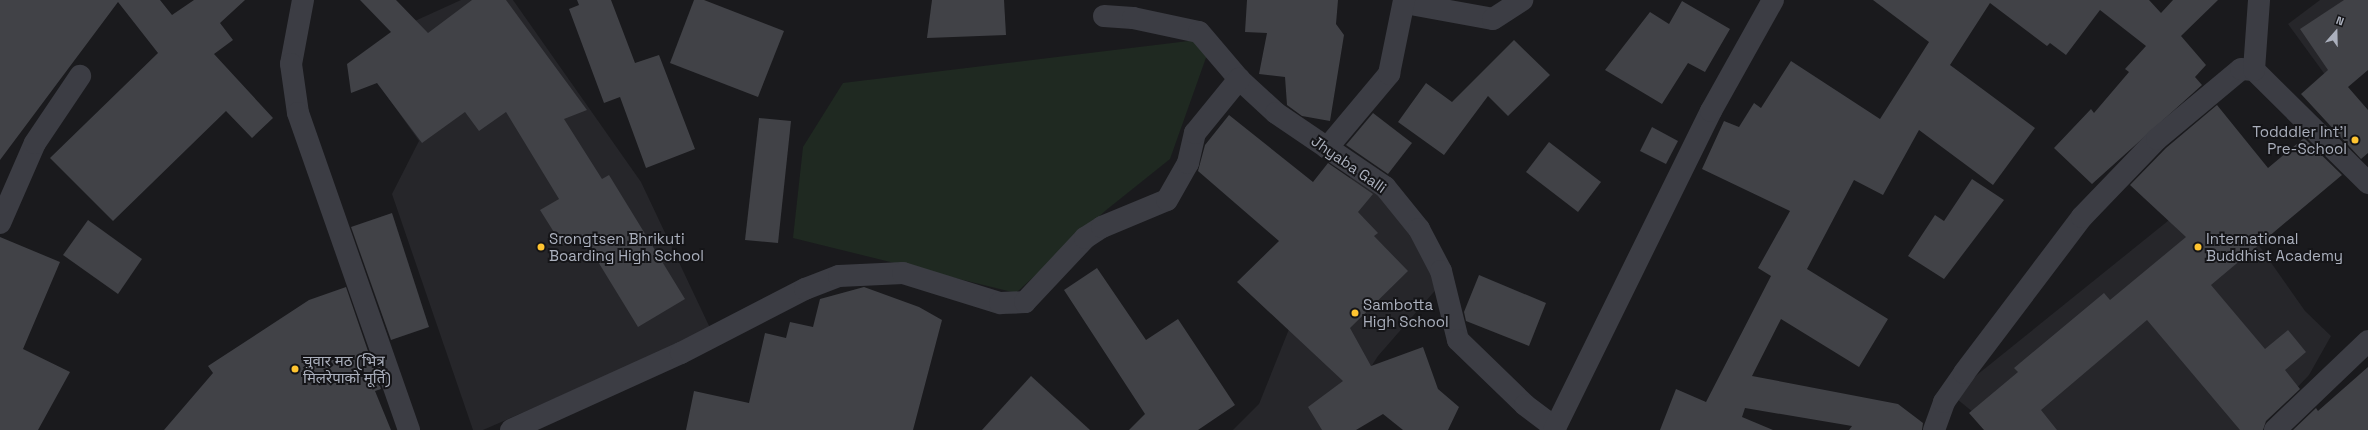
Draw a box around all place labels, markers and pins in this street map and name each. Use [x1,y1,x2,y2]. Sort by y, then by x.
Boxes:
place label: Todddler Int'l Pre-School [2252,122,2347,157]
marker: Todddler Int'l Pre-School [2350,135,2360,145]
place label: Srongtsen Bhrikuti Boarding High School [549,229,704,264]
place label: International Buddhist Academy [2206,229,2343,264]
marker: Srongtsen Bhrikuti Boarding High School [536,242,546,252]
marker: International Buddhist Academy [2193,242,2203,252]
place label: Sambotta High School [1363,295,1449,330]
marker: Sambotta High School [1350,308,1360,318]
place label: चुवार मठ (भित्र मिलरेपाको मूर्ति) [303,351,391,386]
marker: चुवार मठ (भित्र मिलरेपाको मूर्ति) [290,364,300,374]

